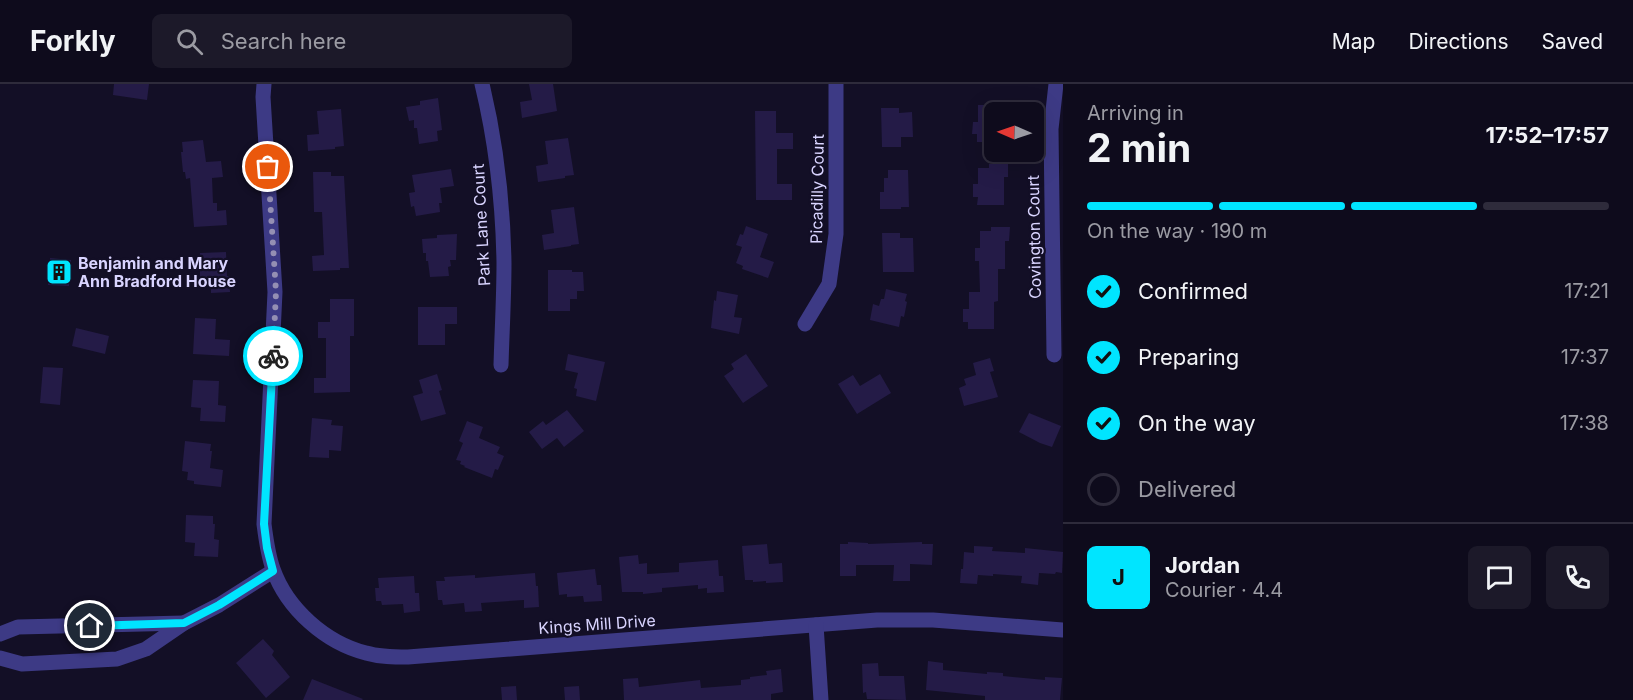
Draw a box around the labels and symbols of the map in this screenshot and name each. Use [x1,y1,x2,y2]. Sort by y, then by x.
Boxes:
north arrow [984,102,1044,162]
street label: Picadilly Court [806,134,828,244]
pin [242,141,293,192]
street label: Park Lane Court [468,163,494,287]
street label: Covington Court [1023,175,1045,299]
place label: Benjamin and Mary Ann Bradford House [78,253,236,291]
building icon: Benjamin and Mary Ann Bradford House [44,257,74,287]
courier [243,326,303,386]
pin [64,600,115,651]
street label: Kings Mill Drive [538,610,656,638]

